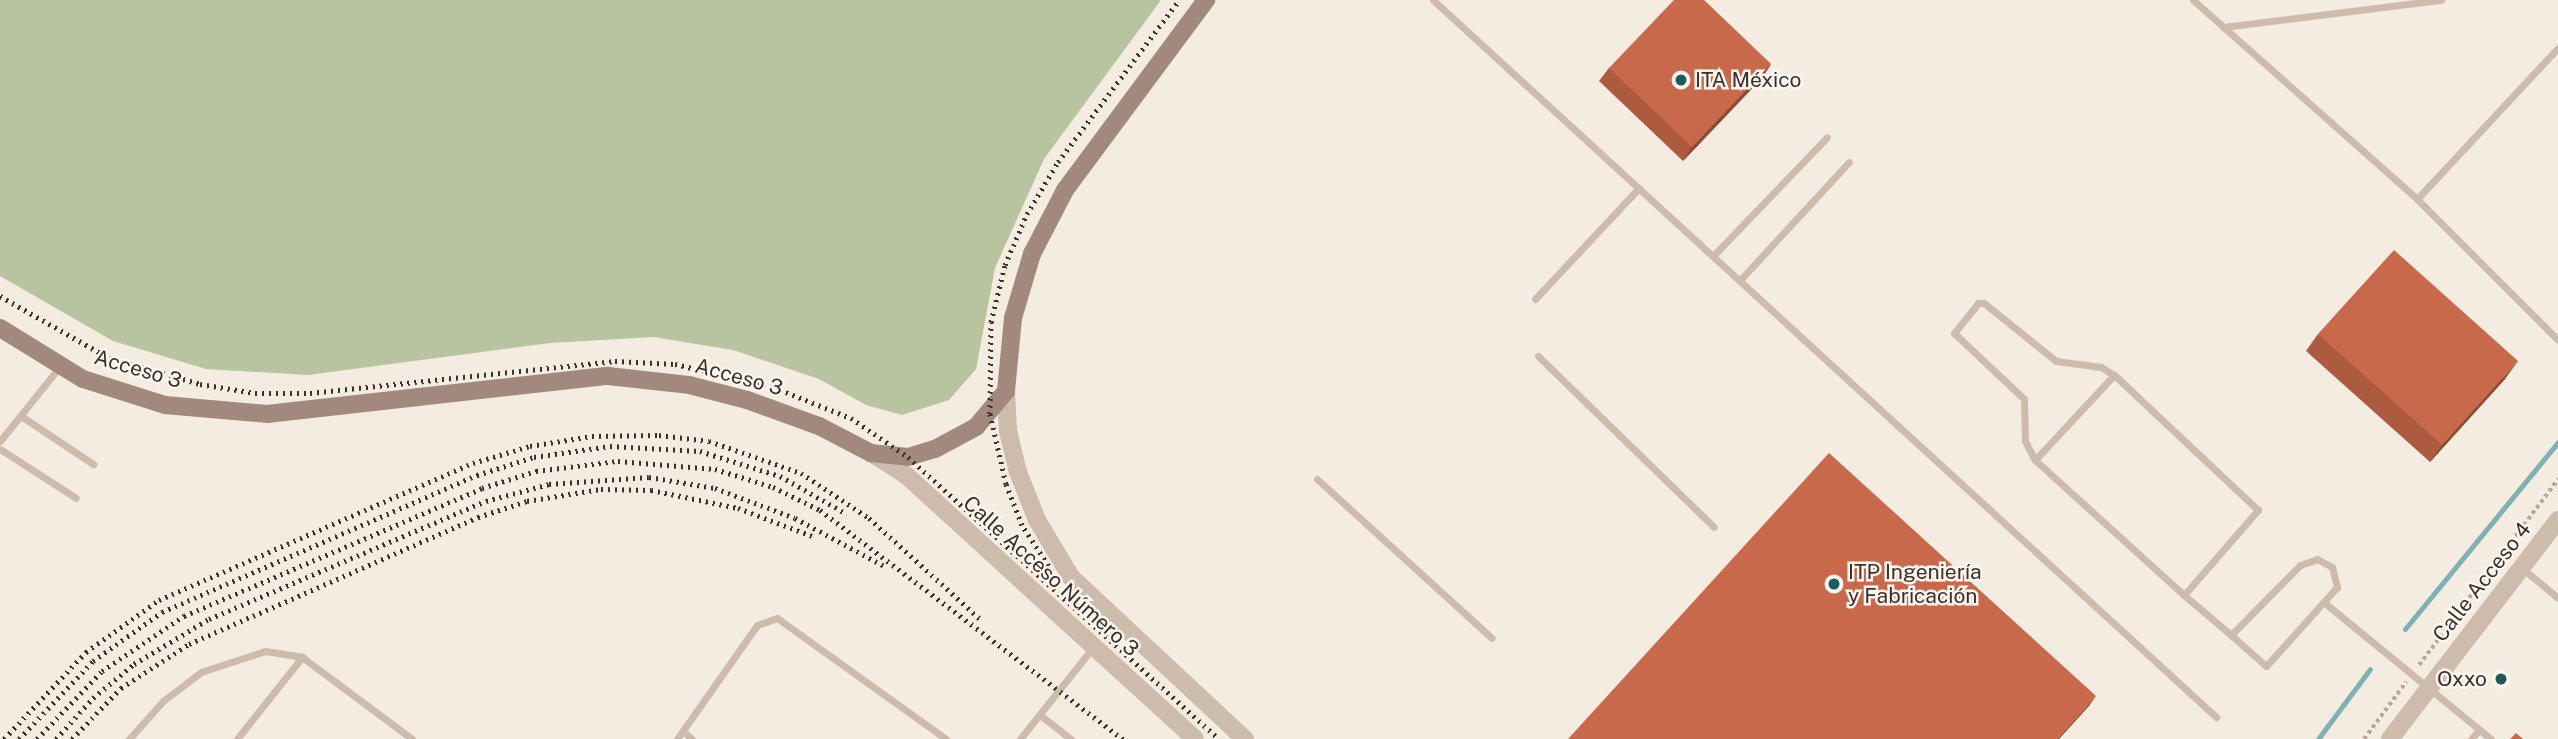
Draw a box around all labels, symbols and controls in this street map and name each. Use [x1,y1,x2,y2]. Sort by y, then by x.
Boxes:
place label: ITA México [1695,67,1801,93]
marker: ITA México [1673,72,1689,88]
street label: Acceso 3 [91,344,185,394]
street label: Acceso 3 [692,353,786,401]
street label: Calle Acceso Número 3 [958,490,1144,662]
street label: Calle Acceso 4 [2428,517,2536,647]
place label: ITP Ingeniería y Fabricación [1848,559,1982,609]
marker: ITP Ingeniería y Fabricación [1826,576,1842,592]
place label: Oxxo [2437,666,2487,692]
marker: Oxxo [2493,671,2509,687]

